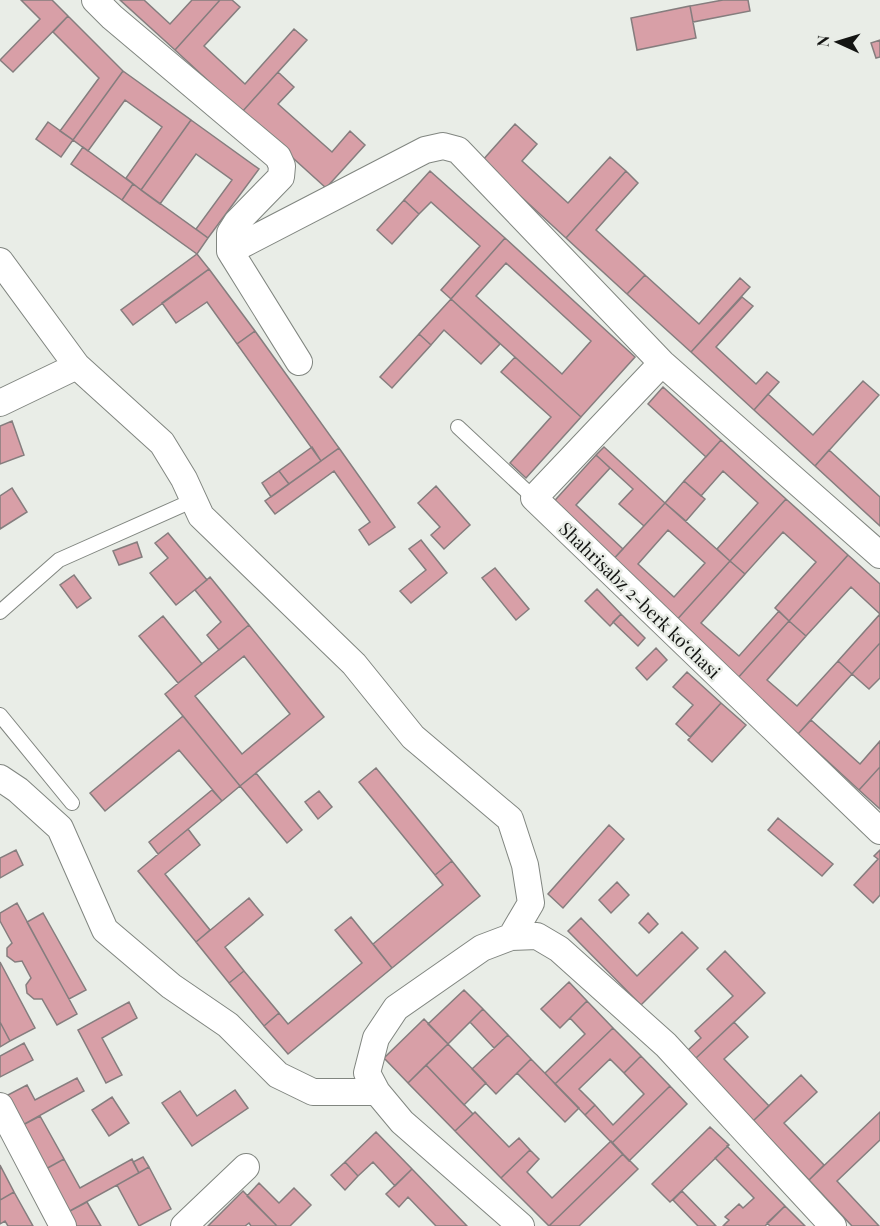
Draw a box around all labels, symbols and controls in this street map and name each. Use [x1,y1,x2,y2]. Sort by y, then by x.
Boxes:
north arrow [808,12,868,72]
text: N [812,34,833,47]
street label: Shahrisabz 2-berk koʻchasi [554,517,726,683]

